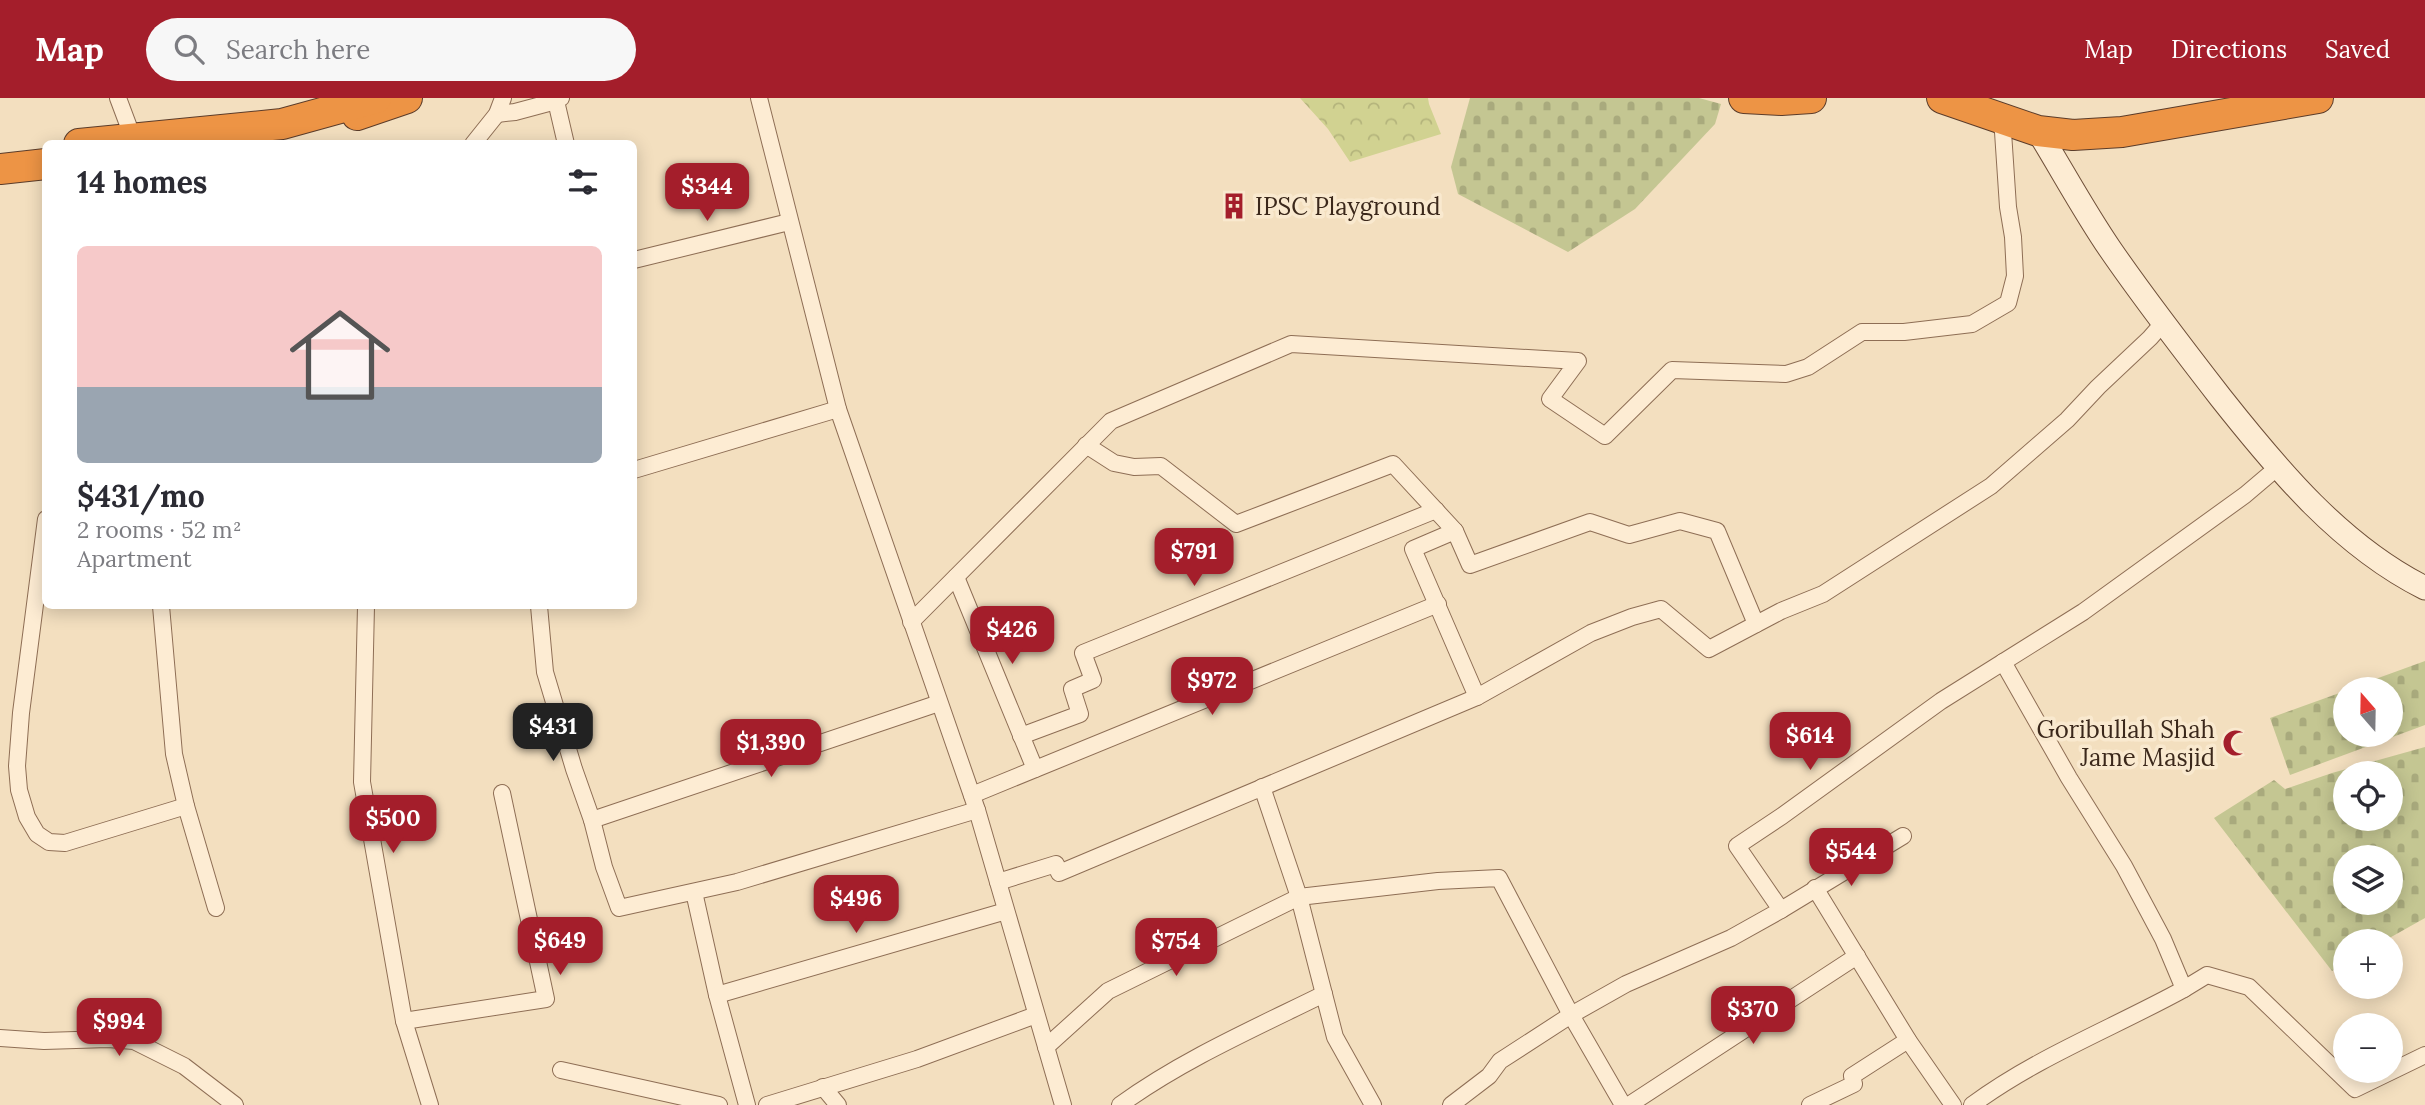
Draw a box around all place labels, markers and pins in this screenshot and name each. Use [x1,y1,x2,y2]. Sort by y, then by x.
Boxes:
pin: $344 [666,164,748,223]
building icon: IPSC Playground [1219,191,1249,221]
place label: IPSC Playground [1255,191,1441,222]
pin: $791 [1153,528,1235,588]
pin: $426 [971,606,1053,666]
pin: $972 [1171,658,1253,717]
pin: $431 [512,704,594,763]
pin: $614 [1769,712,1851,772]
place label: Goribullah Shah Jame Masjid [2036,714,2215,773]
pin: $1,390 [714,720,828,779]
mosque icon: Goribullah Shah Jame Masjid [2221,728,2251,758]
pin: $500 [352,796,434,855]
pin: $544 [1810,828,1892,888]
pin: $496 [815,876,897,935]
pin: $649 [519,918,601,977]
pin: $754 [1135,918,1217,978]
pin: $370 [1712,986,1794,1046]
pin: $994 [78,998,160,1058]

